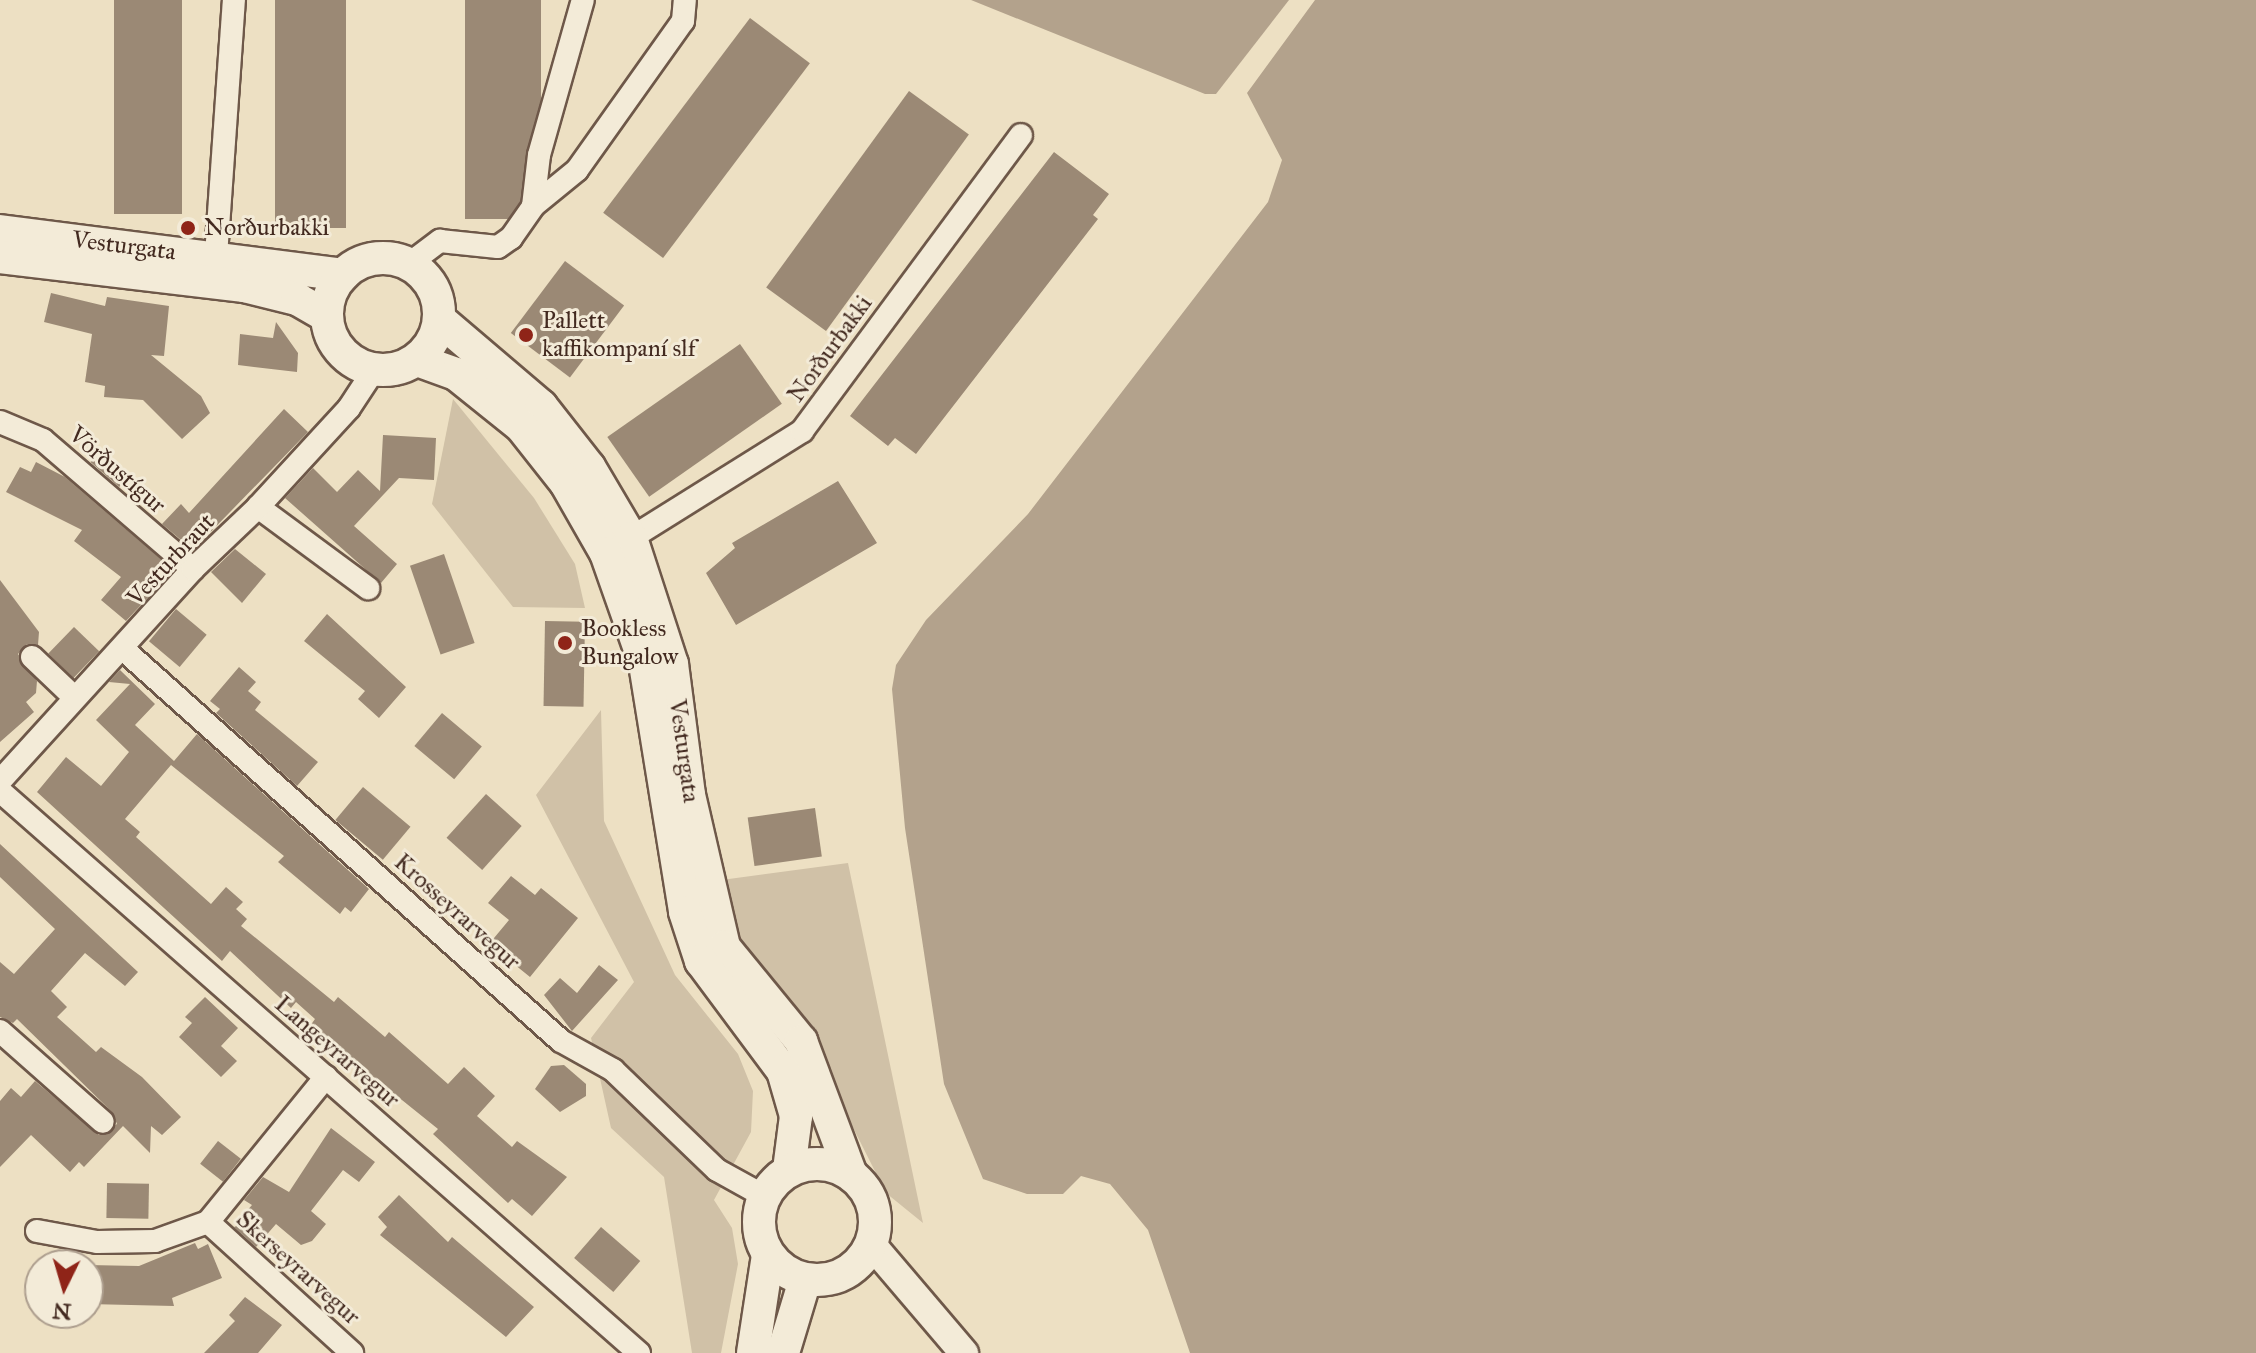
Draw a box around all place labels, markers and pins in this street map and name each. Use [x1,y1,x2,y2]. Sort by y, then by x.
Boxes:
place label: Norðurbakki [204,214,329,242]
marker: Norðurbakki [179,219,197,237]
place label: Pallett kaffikompaní slf [542,307,696,363]
marker: Pallett kaffikompaní slf [517,326,535,344]
place label: Bookless Bungalow [581,615,678,671]
marker: Bookless Bungalow [556,634,574,652]

